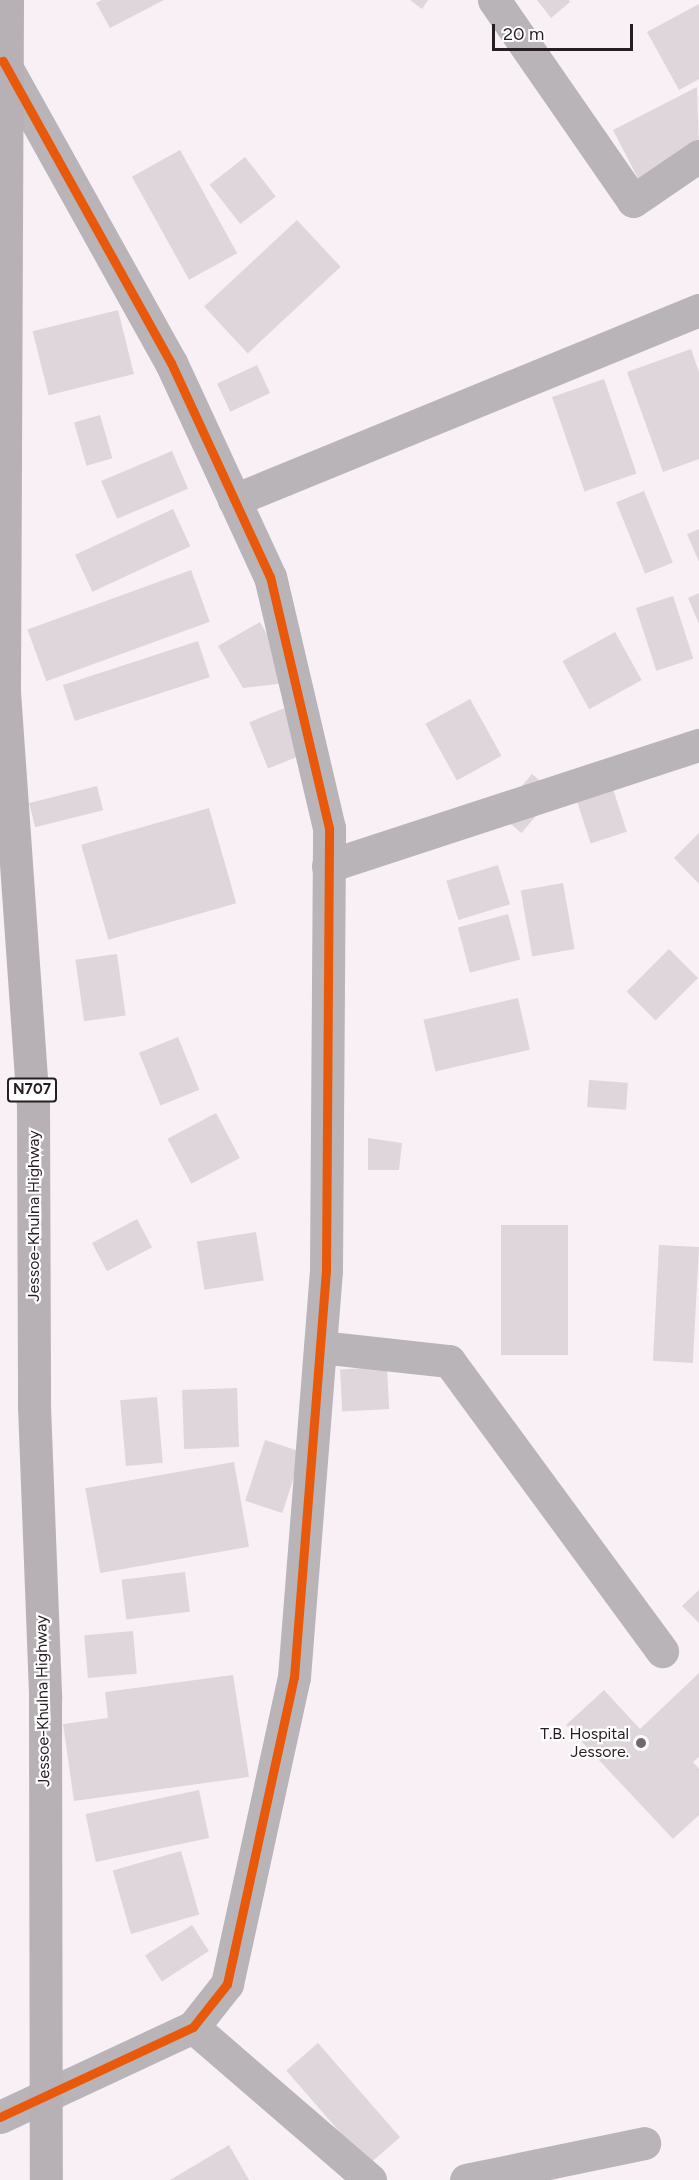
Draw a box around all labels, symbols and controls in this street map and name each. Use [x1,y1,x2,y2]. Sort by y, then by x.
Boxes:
scale bar [495,12,636,50]
text: 20 m [503,23,544,45]
road number: N707 [6,1078,57,1102]
street label: Jessoe-Khulna Highway [24,1130,44,1302]
street label: Jessoe-Khulna Highway [32,1615,54,1787]
place label: T.B. Hospital Jessore. [540,1724,629,1762]
marker: T.B. Hospital Jessore. [634,1736,648,1750]

